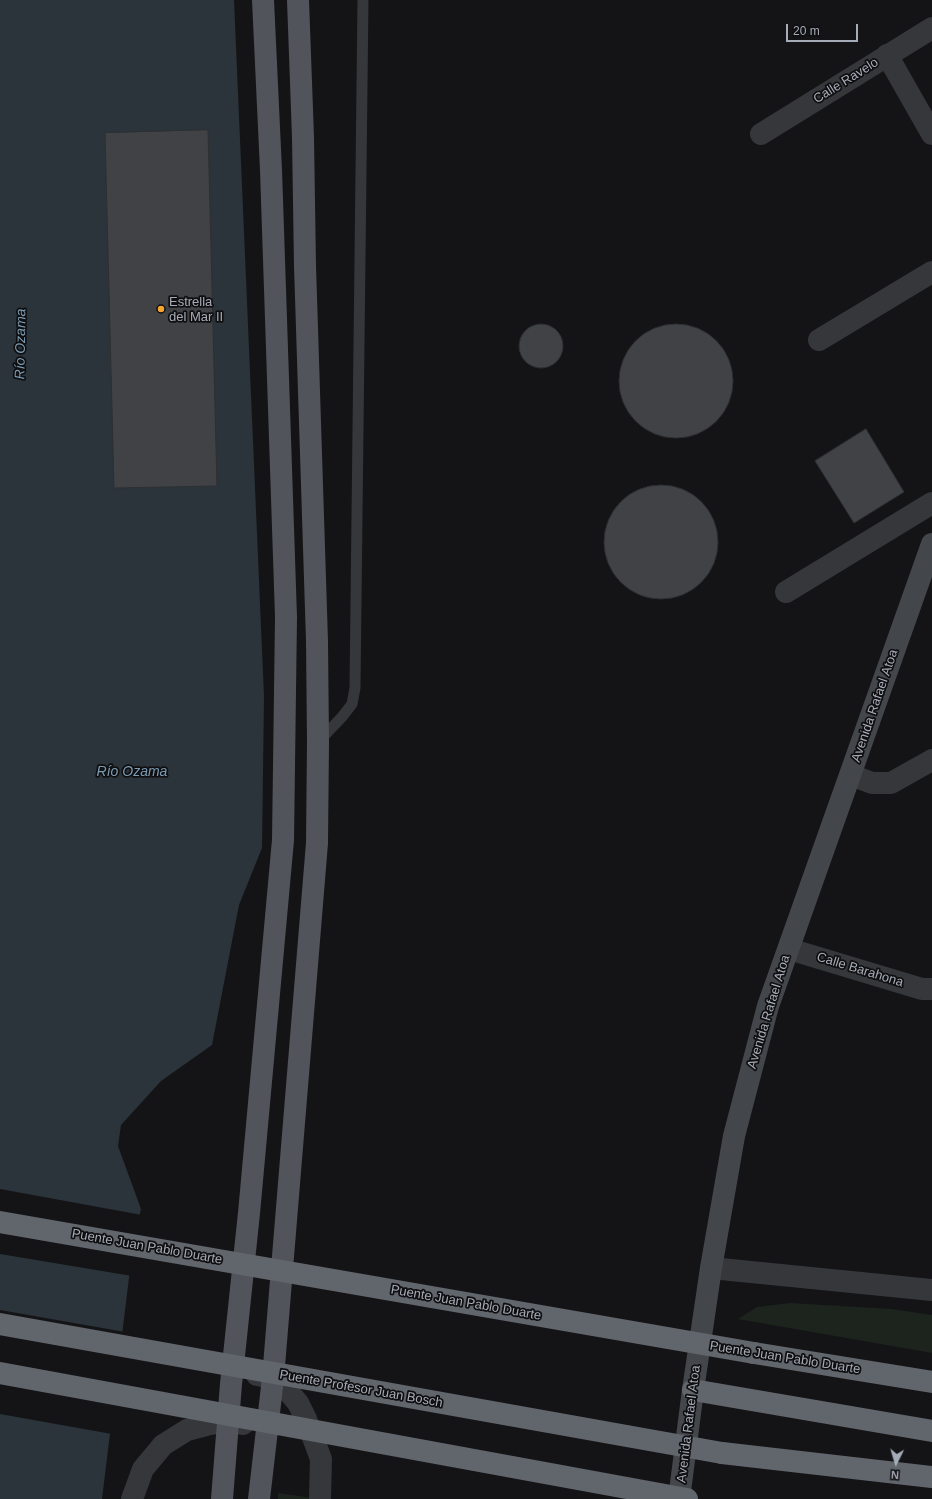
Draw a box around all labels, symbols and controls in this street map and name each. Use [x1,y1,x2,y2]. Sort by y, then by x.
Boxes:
scale bar [788,16,860,42]
text: 20 m [793,24,820,38]
street label: Calle Ravelo [811,55,881,107]
place label: Estrella del Mar II [169,294,223,325]
marker: Estrella del Mar II [156,304,166,314]
water label: Río Ozama [12,308,30,380]
street label: Avenida Rafael Atoa [848,648,902,764]
water label: Río Ozama [97,764,167,780]
street label: Calle Barahona [815,949,905,991]
street label: Avenida Rafael Atoa [744,953,794,1071]
street label: Puente Juan Pablo Duarte [71,1226,223,1268]
street label: Puente Juan Pablo Duarte [390,1282,542,1324]
street label: Puente Juan Pablo Duarte [708,1338,862,1378]
street label: Avenida Rafael Atoa [674,1364,704,1484]
street label: Puente Profesor Juan Bosch [278,1367,444,1411]
north arrow [876,1443,916,1483]
text: N [890,1469,899,1481]

